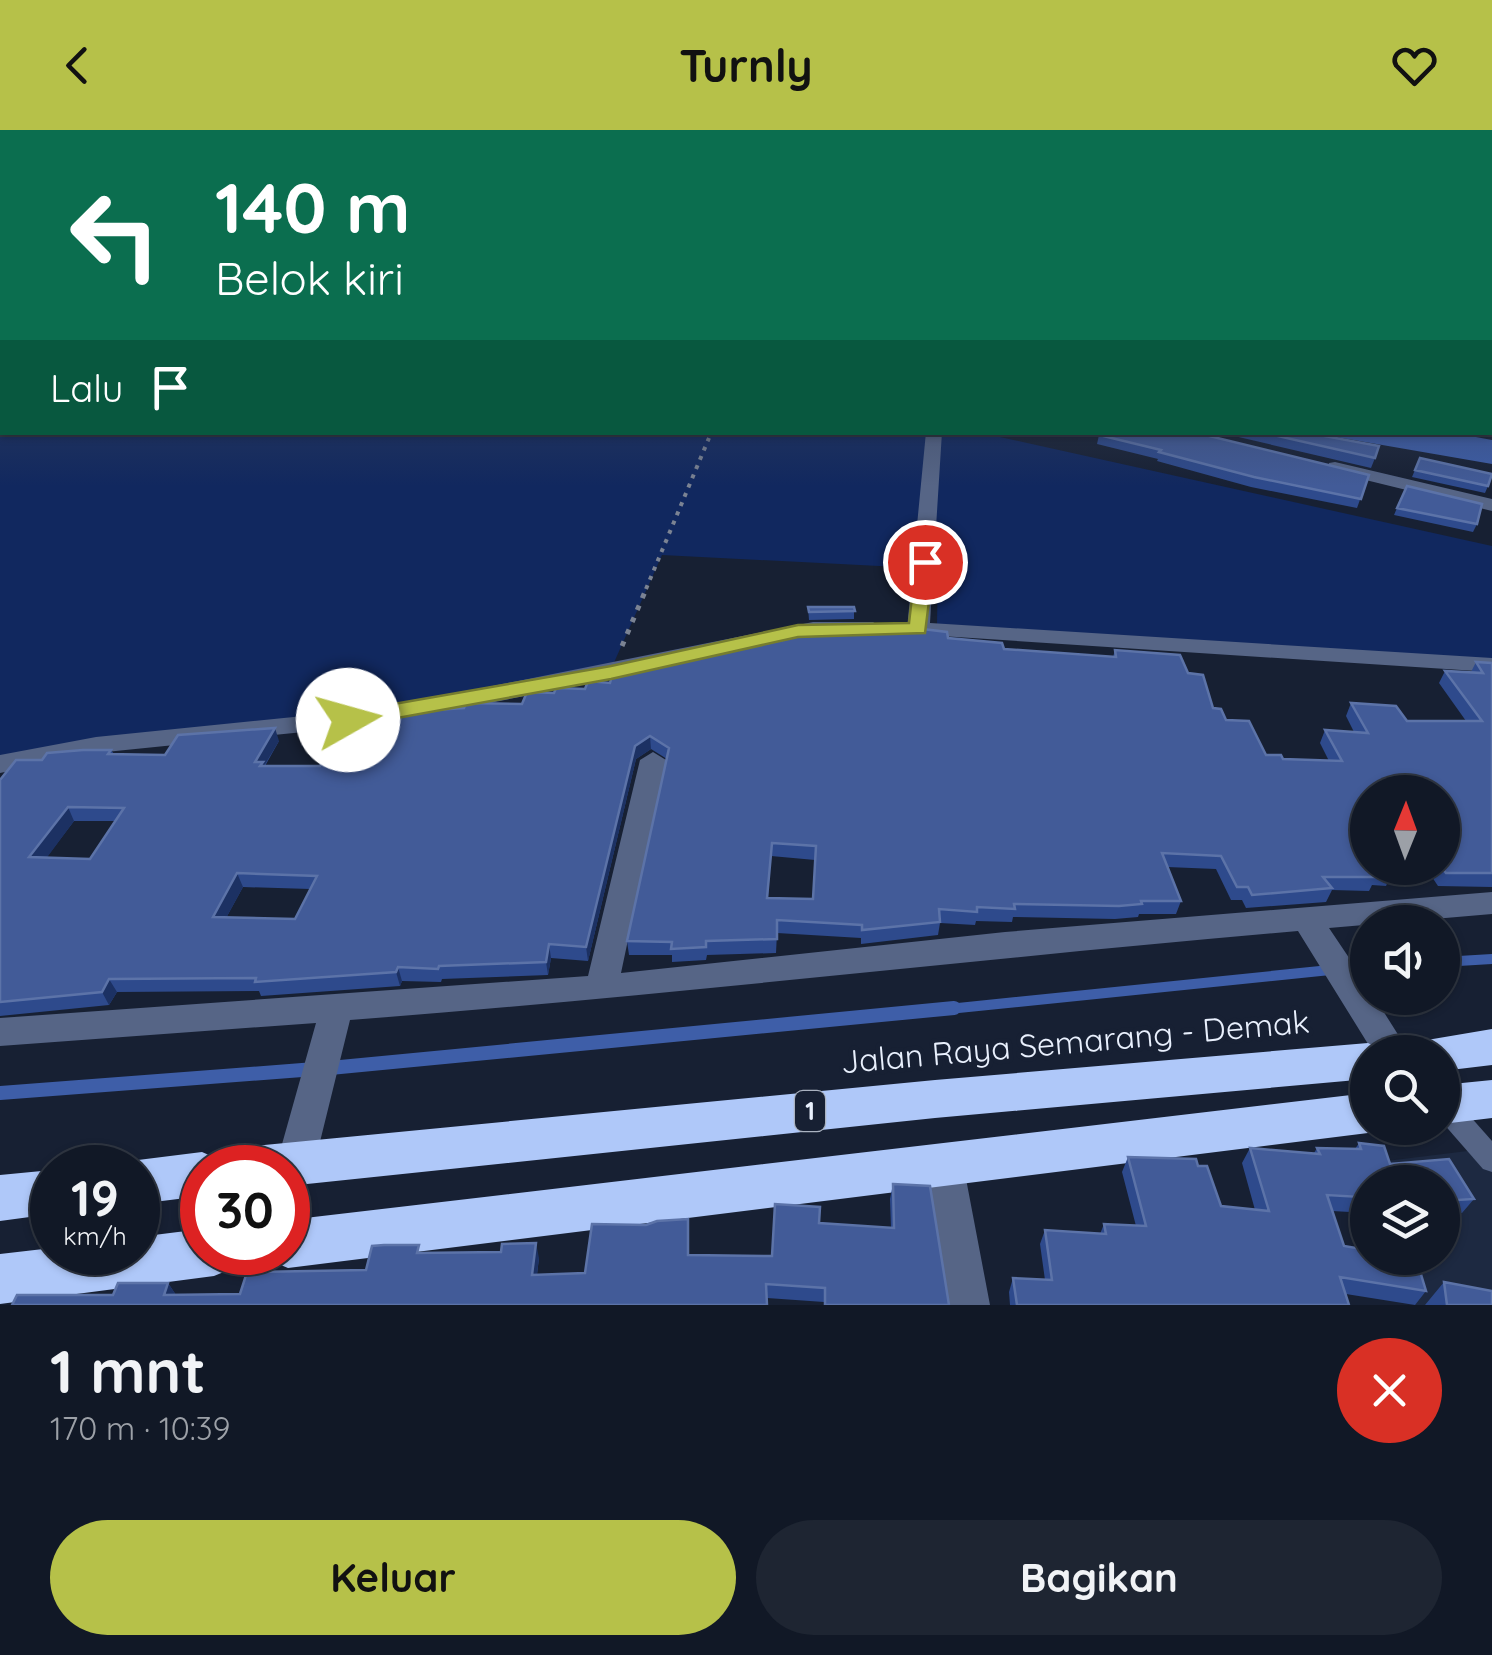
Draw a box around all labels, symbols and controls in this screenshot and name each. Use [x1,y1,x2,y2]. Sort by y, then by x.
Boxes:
text: Turnly [679,37,813,93]
icon: back [50,38,105,93]
icon: heart [1387,38,1442,93]
text: 140 m [215,163,411,251]
icon: left [50,170,180,300]
text: Belok kiri [215,250,404,306]
icon: arrive [143,360,198,415]
text: Lalu [50,364,123,412]
pin [883,520,968,605]
icon: arrive [898,535,953,590]
position arrow [296,668,400,772]
north arrow [1350,775,1460,885]
map controls [1350,775,1460,1275]
button: sound [1350,905,1460,1015]
street label: Jalan Raya Semarang - Demak [839,1001,1311,1081]
button: search [1350,1035,1460,1145]
road number: 1 [795,1091,825,1131]
speed limit sign: 30 [180,1145,310,1275]
button: layers [1350,1165,1460,1275]
text: 19 [71,1166,119,1229]
text: km/h [63,1220,127,1251]
text: 1 mnt [50,1333,206,1408]
button: close [1337,1338,1442,1443]
text: 170 m · 10:39 [50,1408,230,1448]
button: Keluar [50,1520,736,1635]
button: Bagikan [756,1520,1442,1635]

